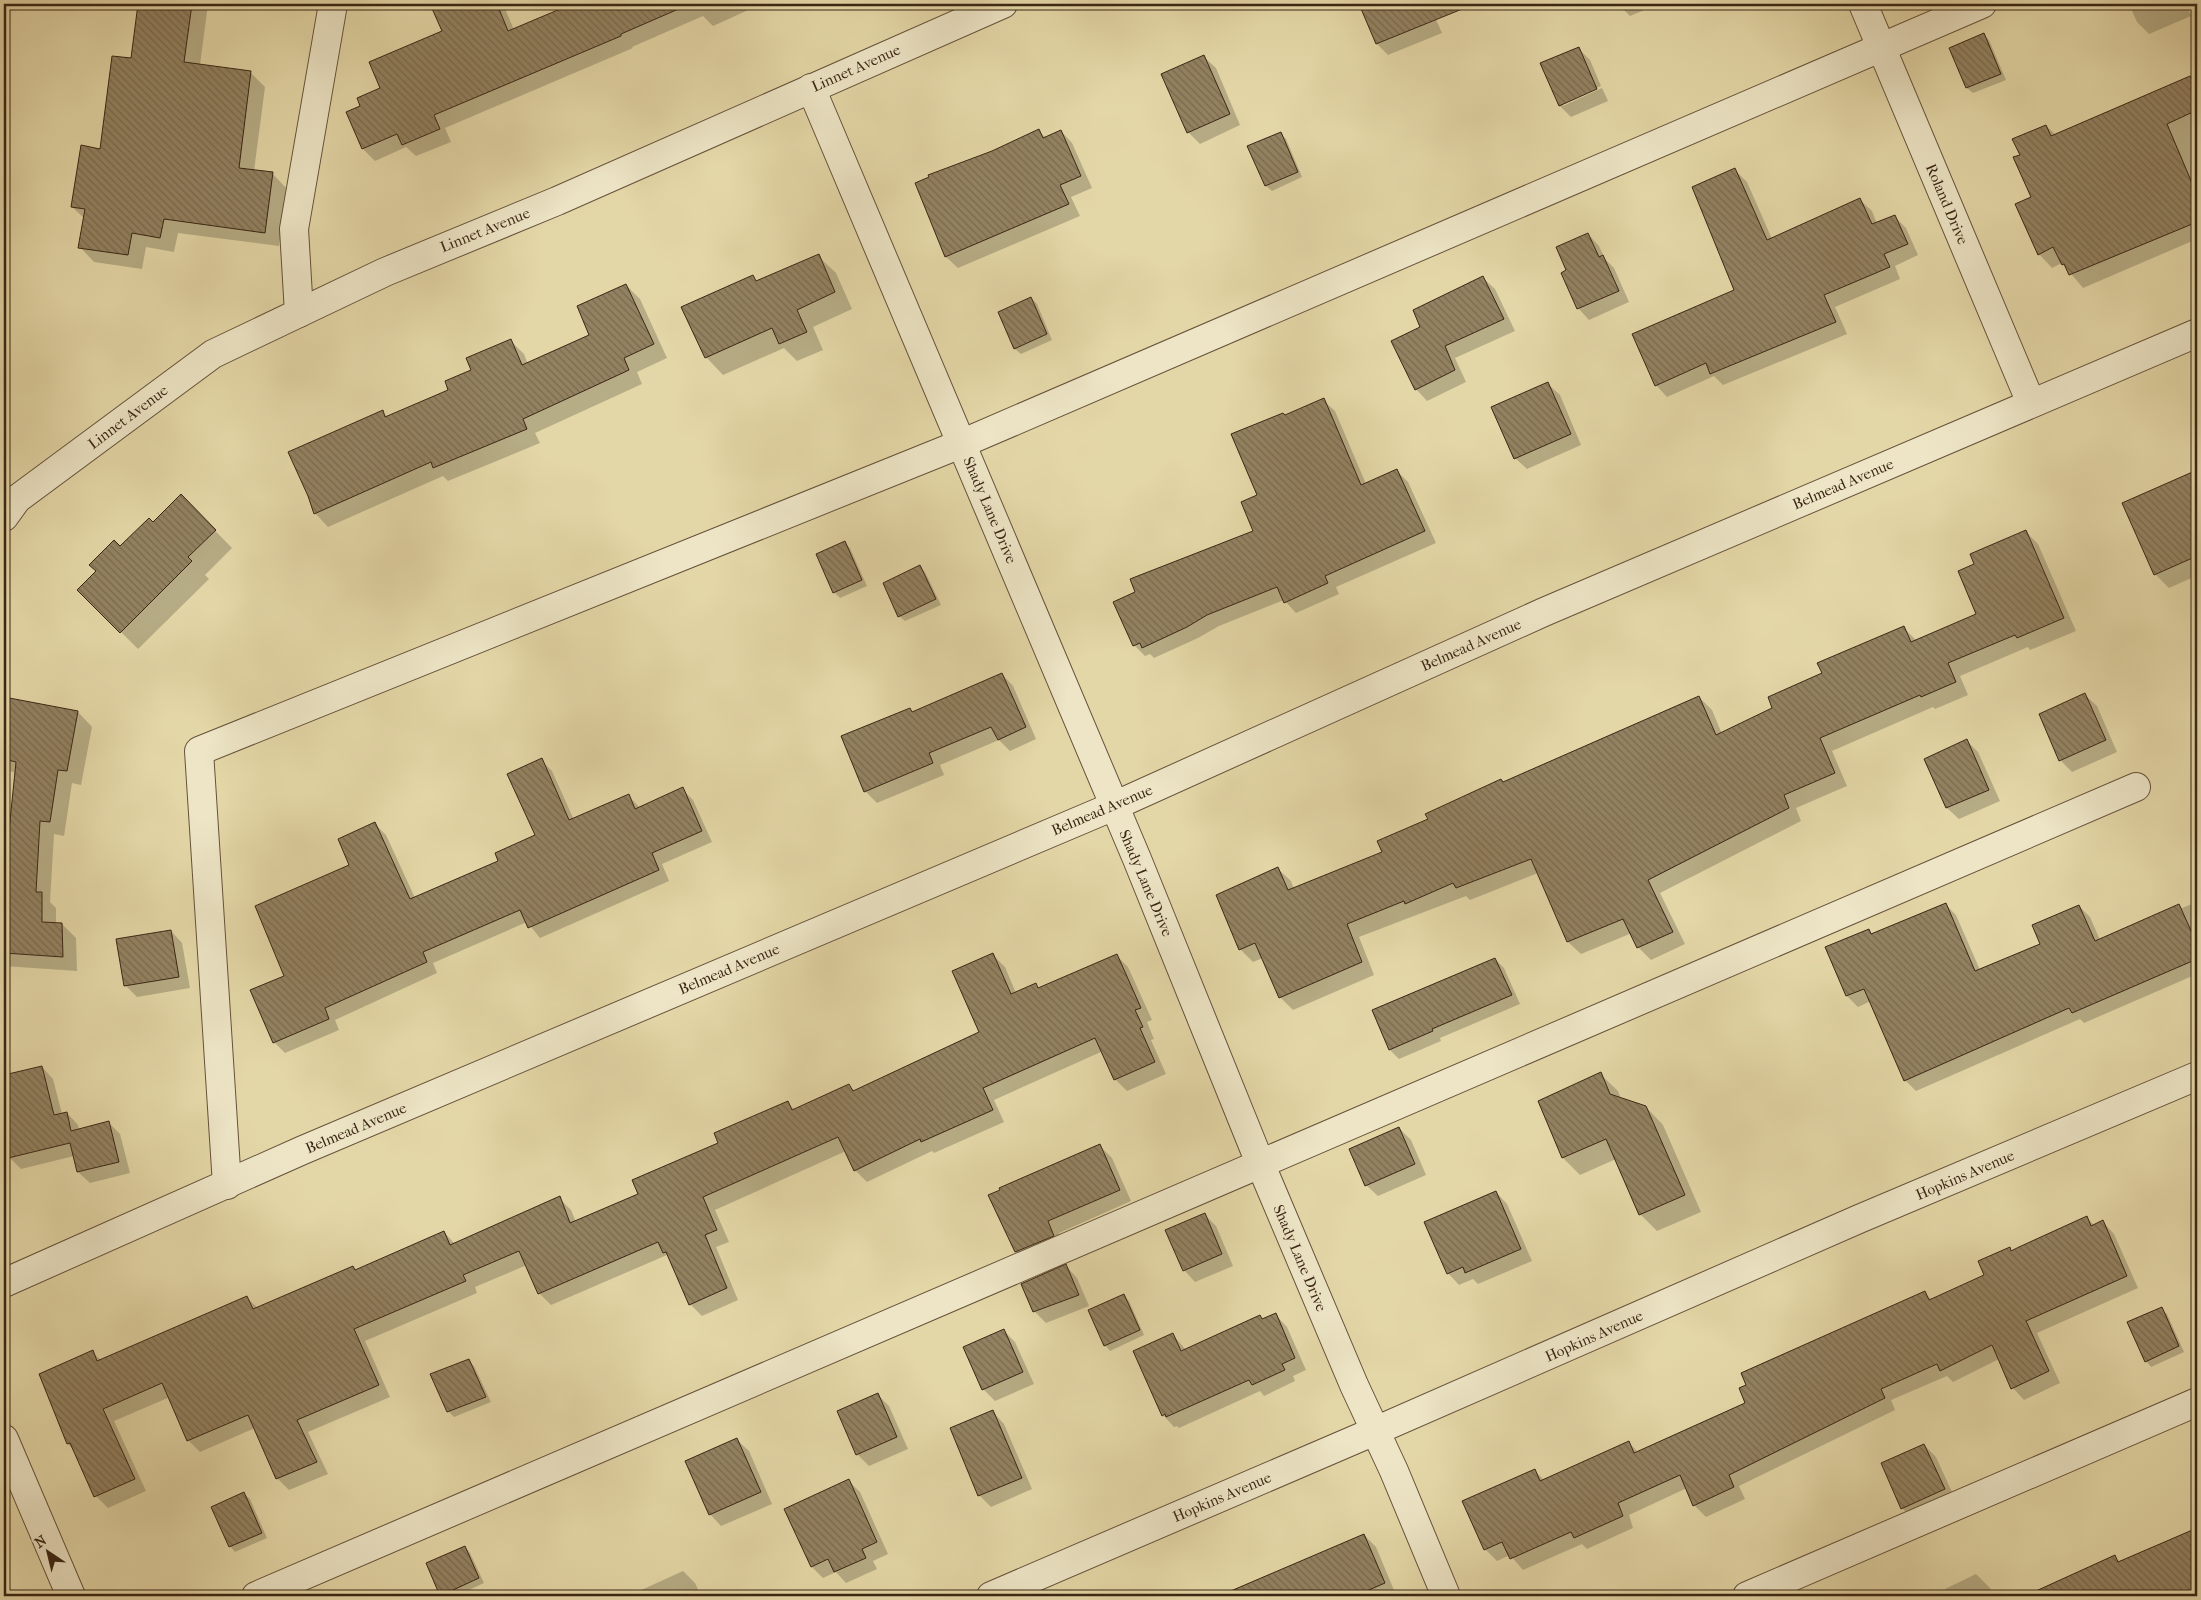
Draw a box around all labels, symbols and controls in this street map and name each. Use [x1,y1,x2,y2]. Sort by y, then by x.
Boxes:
street label: Linnet Avenue [809,40,904,96]
street label: Roland Drive [1922,161,1972,248]
street label: Linnet Avenue [437,204,533,256]
street label: Linnet Avenue [85,381,172,453]
street label: Shady Lane Drive [959,454,1021,567]
street label: Belmead Avenue [1790,454,1897,513]
street label: Belmead Avenue [1418,615,1524,675]
street label: Belmead Avenue [1049,780,1156,839]
street label: Shady Lane Drive [1115,827,1177,940]
street label: Belmead Avenue [676,939,783,998]
street label: Belmead Avenue [303,1098,410,1157]
street label: Hopkins Avenue [1913,1146,2018,1204]
street label: Shady Lane Drive [1269,1202,1331,1315]
street label: Hopkins Avenue [1542,1306,1646,1366]
street label: Hopkins Avenue [1170,1468,1275,1526]
north arrow [22,1528,72,1578]
text: N [32,1532,50,1552]

